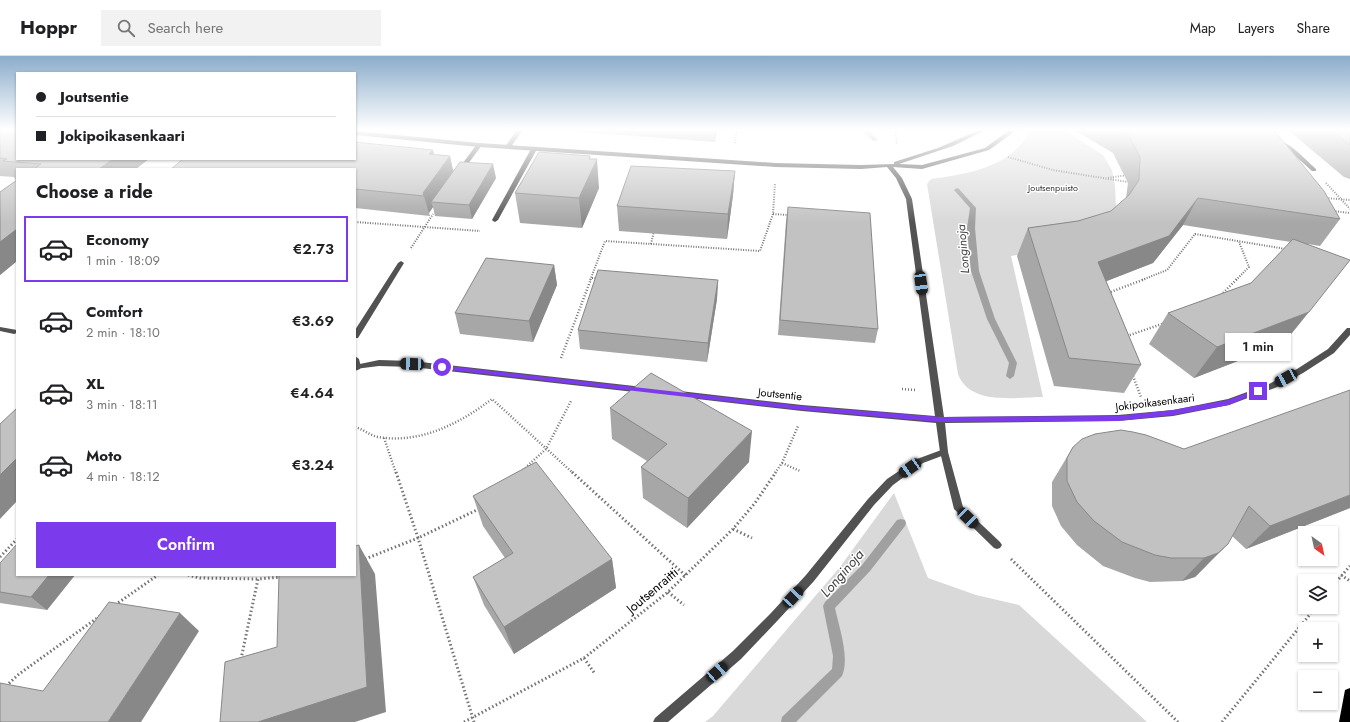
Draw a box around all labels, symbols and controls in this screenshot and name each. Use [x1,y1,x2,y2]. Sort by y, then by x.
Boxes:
search box [101,10,381,46]
text: Hoppr [20,14,77,41]
icon: search [115,17,137,39]
text: Search here [147,17,223,39]
text: Map [1190,18,1216,38]
text: Layers [1238,18,1274,38]
text: Share [1296,18,1330,38]
text: Joutsentie [60,86,129,108]
text: Jokipoikasenkaari [60,125,185,147]
text: Choose a ride [36,179,153,205]
park label: Joutsenpuisto [1027,181,1078,194]
water label: Longinoja [952,223,974,274]
text: Economy [86,229,149,251]
icon: car [38,231,74,267]
text: €2.73 [293,238,334,260]
text: 1 min · 18:09 [86,251,160,270]
car [913,270,929,296]
text: Comfort [86,301,143,323]
icon: car [38,303,74,339]
text: €3.69 [292,310,334,332]
text: 2 min · 18:10 [86,323,160,342]
callout: 1 min [1225,333,1291,361]
text: 1 min [1242,337,1274,356]
car [400,358,424,370]
route start [433,358,451,376]
car [1273,367,1299,389]
text: XL [86,373,104,395]
icon: car [38,375,74,411]
text: €4.64 [290,382,334,404]
route end [1249,382,1267,400]
street label: Joutsentie [755,384,803,404]
street label: Jokipoikasenkaari [1113,389,1196,415]
text: 3 min · 18:11 [86,395,158,414]
text: Moto [86,445,122,467]
icon: car [38,447,74,483]
text: €3.24 [292,454,334,476]
car [897,456,923,480]
text: 4 min · 18:12 [86,467,160,486]
car [955,505,981,531]
button: Confirm [36,522,336,568]
north arrow [1298,526,1338,566]
map controls [1298,526,1338,710]
water label: Longinoja [816,545,869,601]
street label: Joutsenraitti [621,563,682,619]
button: layers [1298,574,1338,614]
car [780,584,806,610]
button: + [1298,622,1338,662]
car [704,660,730,684]
button: − [1298,670,1338,710]

